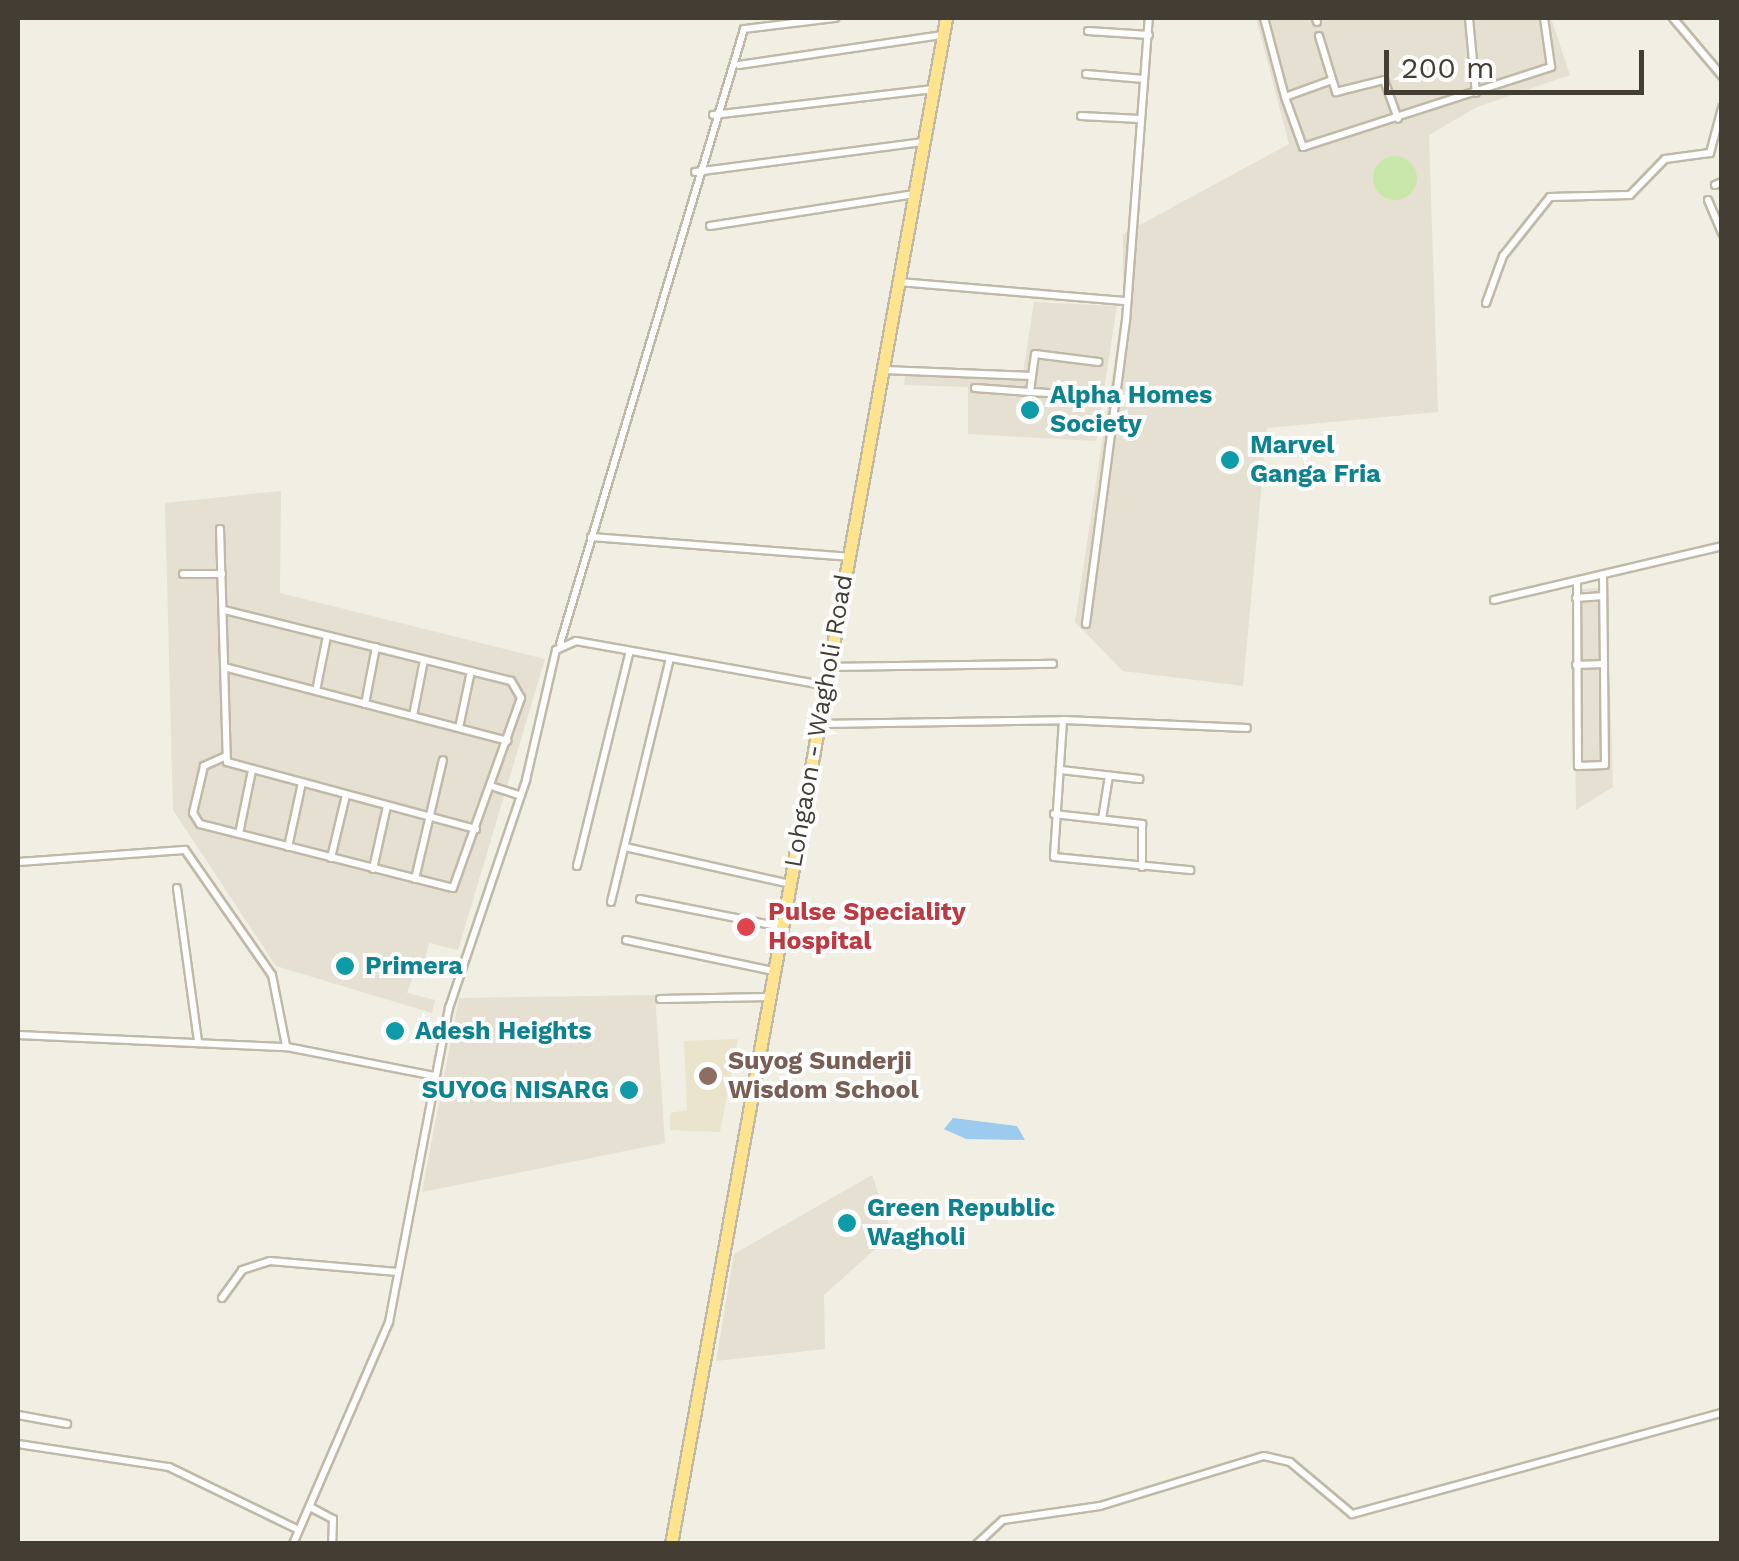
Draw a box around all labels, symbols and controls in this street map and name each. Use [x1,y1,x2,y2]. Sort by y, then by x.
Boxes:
scale bar [1389,30,1649,92]
text: 200 m [1401,50,1495,85]
place label: Alpha Homes Society [1050,381,1213,440]
marker: Alpha Homes Society [1019,399,1041,421]
place label: Marvel Ganga Fria [1250,431,1381,490]
marker: Marvel Ganga Fria [1219,449,1241,471]
street label: Lohgaon - Wagholi Road [778,572,860,870]
place label: Pulse Speciality Hospital [768,898,966,957]
marker: Pulse Speciality Hospital [733,914,759,940]
place label: Primera [365,951,463,981]
marker: Primera [334,955,356,977]
place label: Adesh Heights [415,1016,592,1046]
marker: Adesh Heights [384,1020,406,1042]
place label: Suyog Sunderji Wisdom School [728,1047,919,1106]
marker: Suyog Sunderji Wisdom School [697,1065,719,1087]
place label: SUYOG NISARG [422,1075,609,1105]
marker: SUYOG NISARG [618,1079,640,1101]
place label: Green Republic Wagholi [867,1194,1055,1253]
marker: Green Republic Wagholi [836,1212,858,1234]

